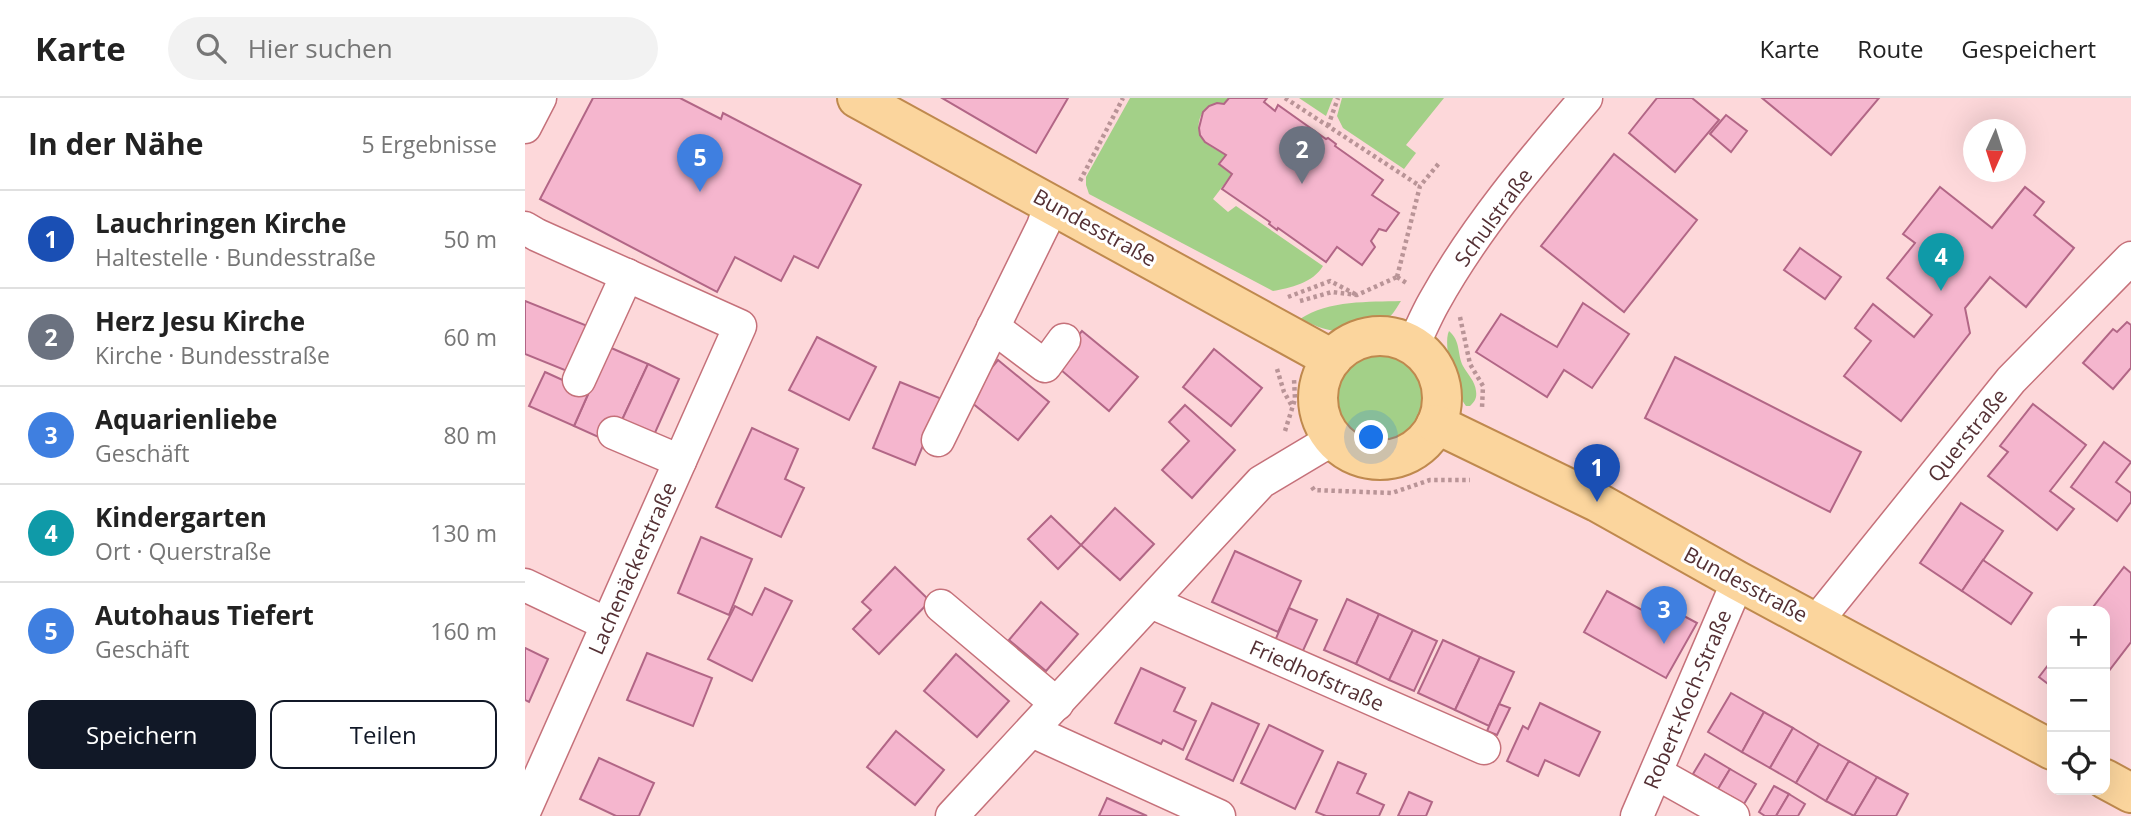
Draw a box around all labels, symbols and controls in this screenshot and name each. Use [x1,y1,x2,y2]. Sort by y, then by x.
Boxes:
search box [168,17,658,80]
text: Karte [35,26,126,71]
icon: search [192,29,230,67]
text: Hier suchen [248,30,393,66]
text: Karte [1759,32,1819,65]
text: Route [1857,32,1923,65]
text: Gespeichert [1961,32,2096,65]
north arrow [1963,119,2026,182]
text: In der Nähe [28,123,204,164]
pin: 2 [1279,126,1325,184]
text: 5 Ergebnisse [361,128,497,160]
pin: 5 [677,134,723,192]
street label: Schulstraße [1448,162,1538,272]
street label: Bundesstraße [1028,182,1162,272]
text: Lauchringen Kirche [95,205,346,241]
text: 1 [44,223,58,255]
text: 50 m [443,223,497,255]
pin: 4 [1918,233,1964,291]
text: Haltestelle · Bundesstraße [95,241,376,273]
text: Herz Jesu Kirche [95,303,305,339]
text: 2 [44,321,58,353]
text: 60 m [443,321,497,353]
text: Kirche · Bundesstraße [95,339,330,371]
street label: Querstraße [1921,383,2013,487]
text: Aquarienliebe [95,401,277,437]
text: 3 [44,419,58,451]
text: 80 m [443,419,497,451]
your location [1354,420,1388,454]
text: Geschäft [95,437,189,469]
pin: 1 [1574,444,1620,502]
street label: Lachenäckerstraße [581,477,683,659]
text: Kindergarten [95,499,267,535]
text: 4 [44,517,58,549]
text: 130 m [430,517,497,549]
text: Ort · Querstraße [95,535,271,567]
street label: Bundesstraße [1679,540,1813,628]
pin: 3 [1641,586,1687,644]
text: Autohaus Tiefert [95,597,314,633]
street label: Robert-Koch-Straße [1637,605,1737,793]
map controls [2047,606,2110,795]
button: + [2047,606,2110,669]
text: 5 [44,615,58,647]
text: 160 m [430,615,497,647]
text: Geschäft [95,633,189,665]
street label: Friedhofstraße [1245,633,1389,717]
button: − [2047,669,2110,732]
button: Speichern [28,700,256,769]
button: Teilen [270,700,497,769]
button: locate [2047,732,2110,795]

